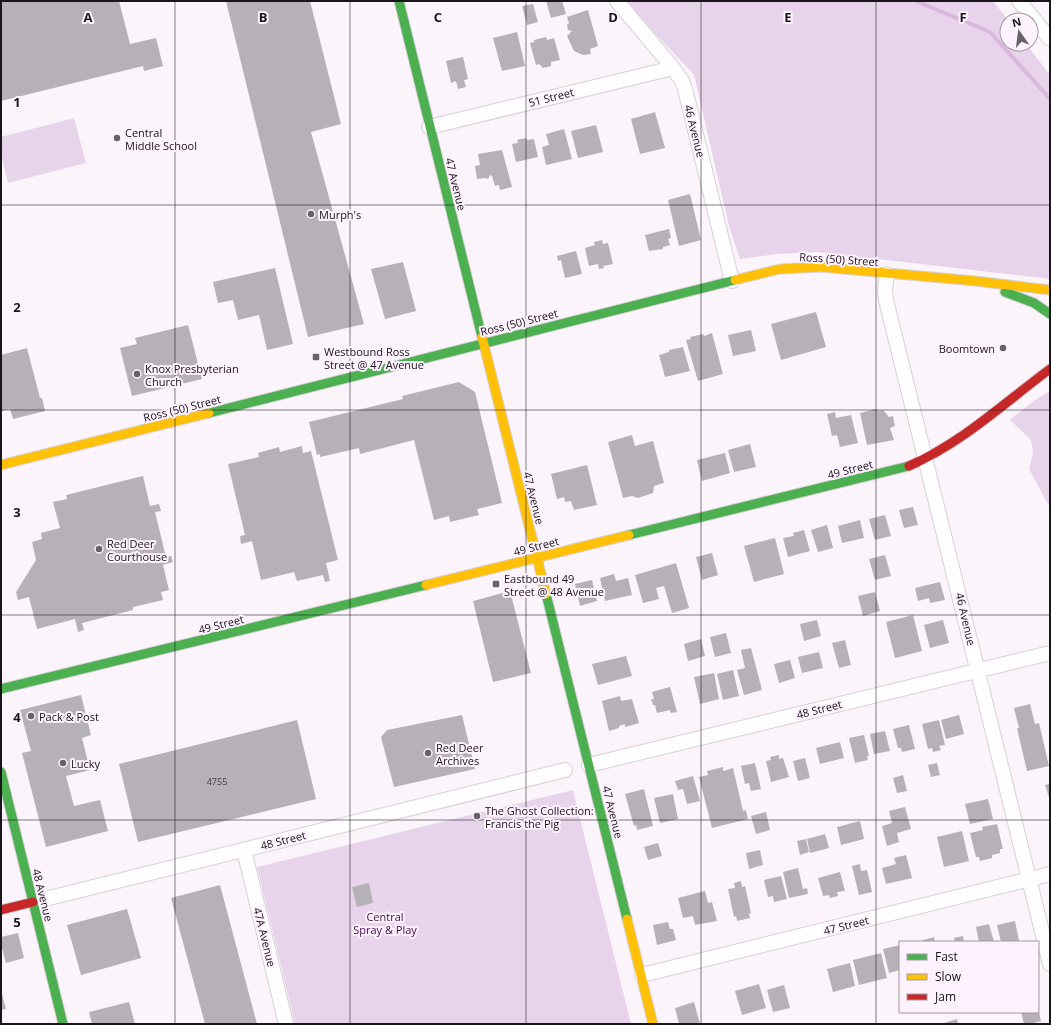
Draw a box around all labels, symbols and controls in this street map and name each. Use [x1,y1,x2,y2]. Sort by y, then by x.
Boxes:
text: A [84,8,93,26]
text: B [259,8,268,26]
text: C [434,8,442,26]
text: D [608,8,618,26]
text: E [784,8,792,26]
text: F [959,8,967,26]
north arrow [999,12,1039,52]
text: N [1010,13,1023,30]
street label: 51 Street [527,84,575,110]
text: 1 [13,93,21,111]
street label: 46 Avenue [681,103,709,159]
place label: Central Middle School [125,125,197,153]
marker: Central Middle School [112,133,122,143]
street label: 47 Avenue [442,156,470,212]
place label: Murph's [319,207,361,222]
marker: Murph's [306,209,316,219]
street label: Ross (50) Street [799,249,879,269]
text: 2 [13,298,21,316]
street label: Ross (50) Street [479,305,559,339]
place label: Boomtown [939,341,995,356]
marker: Boomtown [998,343,1008,353]
place label: Westbound Ross Street @ 47 Avenue [324,344,424,372]
marker: Westbound Ross Street @ 47 Avenue [311,352,321,362]
place label: Knox Presbyterian Church [145,361,239,389]
marker: Knox Presbyterian Church [132,369,142,379]
street label: Ross (50) Street [142,391,222,425]
street label: 49 Street [826,456,874,482]
street label: 47 Avenue [520,470,548,526]
text: 3 [13,503,21,521]
street label: 49 Street [512,533,560,559]
place label: Red Deer Courthouse [107,536,167,564]
marker: Red Deer Courthouse [94,544,104,554]
place label: Eastbound 49 Street @ 48 Avenue [504,571,604,599]
marker: Eastbound 49 Street @ 48 Avenue [491,579,501,589]
street label: 46 Avenue [953,591,979,647]
street label: 49 Street [197,611,245,637]
street label: 48 Street [795,696,843,722]
text: 4 [13,708,21,726]
place label: Pack & Post [39,709,99,724]
marker: Pack & Post [26,711,36,721]
place label: Red Deer Archives [436,740,484,768]
marker: Red Deer Archives [423,748,433,758]
place label: Lucky [71,756,101,771]
marker: Lucky [58,758,68,768]
house number: 4755 [207,775,227,788]
street label: 47 Avenue [599,784,627,840]
place label: The Ghost Collection: Francis the Pig [485,803,594,831]
marker: The Ghost Collection: Francis the Pig [472,811,482,821]
street label: 48 Street [259,827,307,853]
street label: 48 Avenue [29,867,57,923]
street label: 47A Avenue [250,906,280,968]
park label: Central Spray & Play [353,909,417,937]
street label: 47 Street [822,912,870,938]
text: 5 [13,913,21,931]
legend [899,941,1039,1013]
text: Fast [935,948,958,965]
text: Slow [935,968,962,985]
text: Jam [934,988,956,1005]

